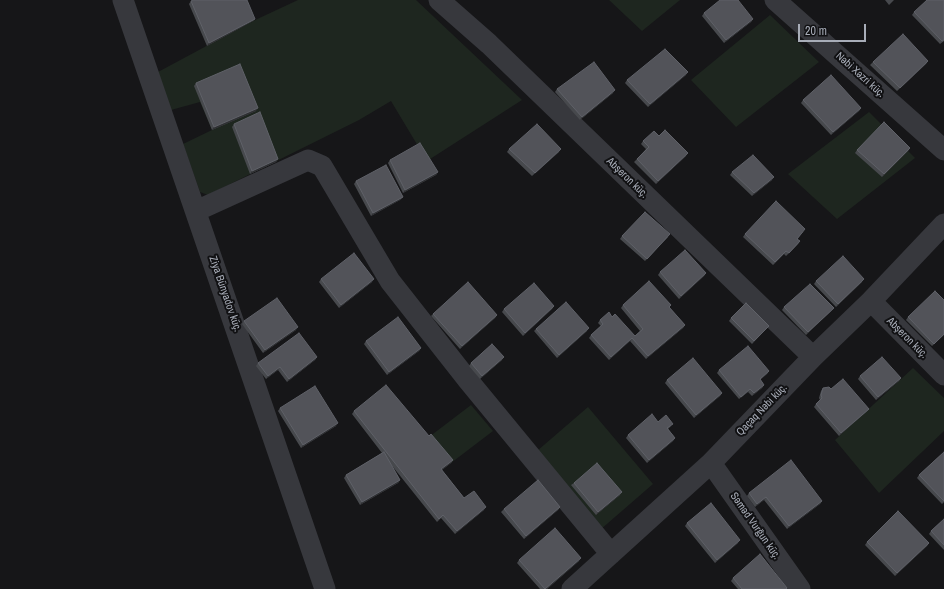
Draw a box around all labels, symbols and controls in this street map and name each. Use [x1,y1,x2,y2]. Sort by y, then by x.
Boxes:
scale bar [800,16,868,42]
text: 20 m [805,23,827,39]
street label: Nəbi Xəzri küç. [833,50,887,100]
street label: Abşeron küç. [603,155,651,201]
street label: Ziya Bünyadov küç. [206,254,244,334]
street label: Abşeron küç. [884,315,930,361]
street label: Qaçaq Nəbi küç. [734,381,790,439]
street label: Səməd Vurğun küç. [727,490,783,562]

